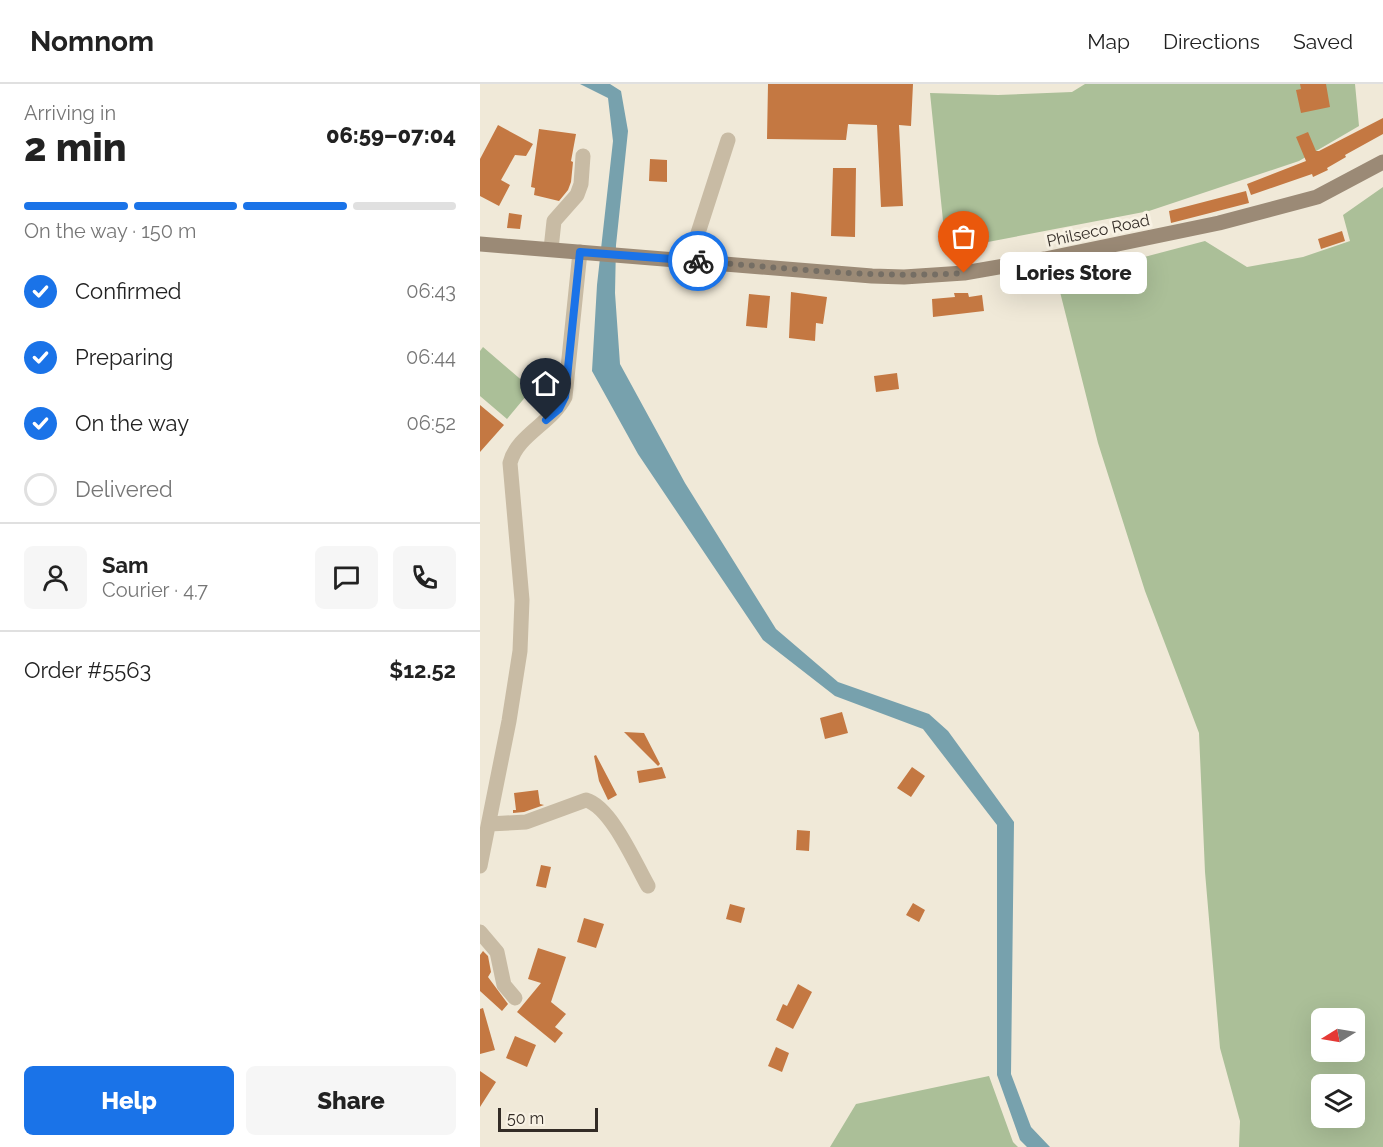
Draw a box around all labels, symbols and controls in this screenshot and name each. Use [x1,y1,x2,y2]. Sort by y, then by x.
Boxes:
text: Nomnom [30,25,154,58]
text: Map [1087,29,1130,54]
text: Directions [1163,29,1260,54]
text: Saved [1293,29,1353,54]
text: Arriving in [24,101,116,125]
text: 06:59–07:04 [326,122,456,148]
text: 2 min [24,124,127,170]
street label: Philseco Road [1045,210,1151,251]
pin [938,211,989,273]
text: On the way · 150 m [24,219,196,243]
icon: bag [947,220,980,253]
courier [668,231,728,291]
icon: bike [682,245,715,278]
callout: Lories Store [1000,252,1147,294]
text: Lories Store [1015,261,1132,285]
icon: check [24,275,57,308]
text: Confirmed [75,278,182,304]
text: 06:43 [406,279,456,303]
icon: check [24,341,57,374]
text: Preparing [75,344,173,370]
text: 06:44 [406,345,456,369]
pin [520,358,571,420]
icon: home [529,367,562,400]
icon: check [24,407,57,440]
text: On the way [75,410,189,436]
text: 06:52 [407,411,456,435]
text: Delivered [75,476,173,502]
button: person [24,546,87,609]
button: chat [315,546,378,609]
button: phone [393,546,456,609]
text: Sam [102,552,149,578]
text: Courier · 4.7 [102,578,208,602]
text: Order #5563 [24,657,151,683]
text: $12.52 [389,657,456,683]
north arrow [1311,1008,1365,1062]
map controls [1311,1008,1365,1128]
button: Help [24,1066,234,1135]
button: Share [246,1066,456,1135]
button: layers [1311,1074,1365,1128]
scale bar [498,1105,598,1132]
text: 50 m [507,1109,544,1128]

